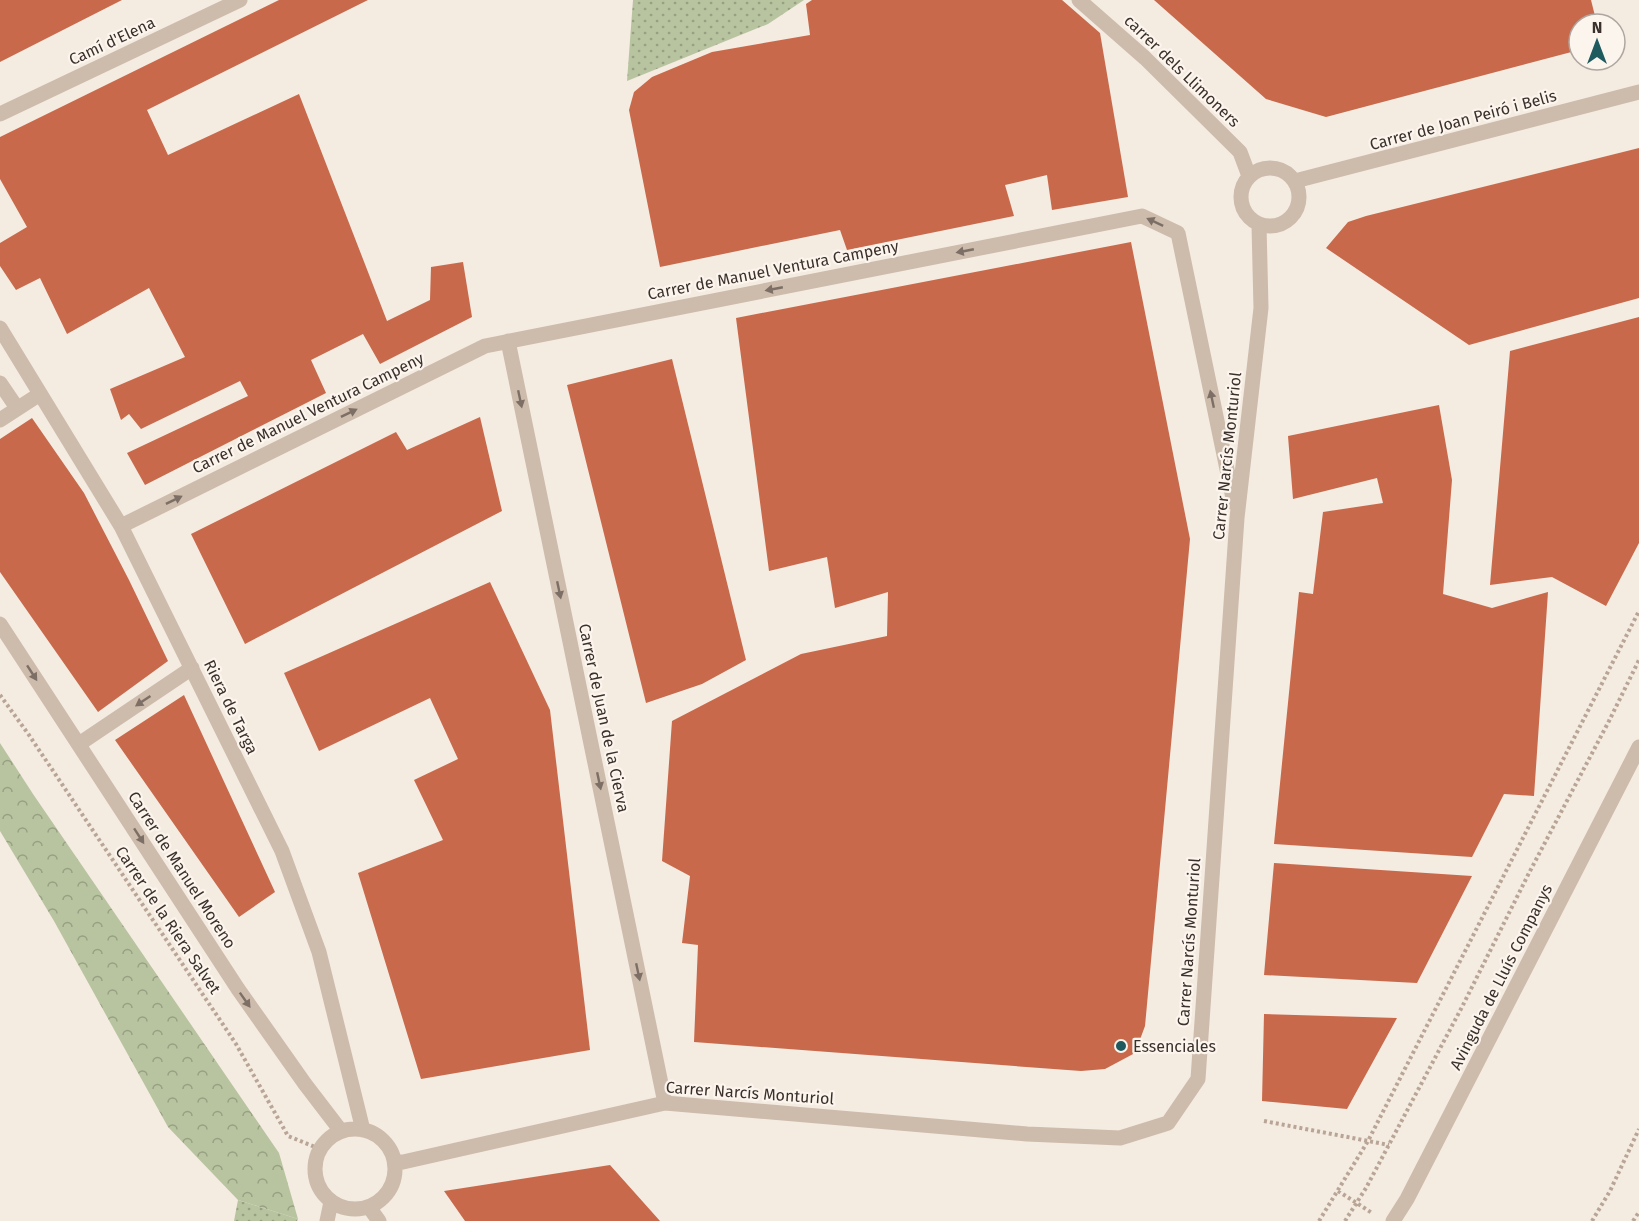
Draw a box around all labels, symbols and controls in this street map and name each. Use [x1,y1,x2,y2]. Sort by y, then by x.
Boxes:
street label: carrer dels Llimoners [1120,11,1244,131]
north arrow [1567,12,1627,72]
street label: Camí d'Elena [66,13,158,69]
text: N [1592,18,1602,37]
street label: Carrer de Joan Peiró i Belis [1368,86,1558,154]
one-way arrow [1146,217,1163,226]
street label: Carrer de Manuel Ventura Campeny [646,236,900,304]
one-way arrow [955,247,974,256]
one-way arrow [764,285,783,294]
street label: Carrer de Manuel Ventura Campeny [189,348,427,478]
street label: Carrer Narcís Monturiol [1209,371,1245,541]
one-way arrow [516,389,525,408]
one-way arrow [1207,389,1216,408]
one-way arrow [340,409,357,418]
one-way arrow [165,495,182,505]
one-way arrow [555,580,564,599]
street label: Carrer de Juan de la Cierva [575,622,633,814]
street label: Riera de Targa [200,657,262,757]
one-way arrow [26,665,37,681]
one-way arrow [135,695,151,706]
one-way arrow [594,771,604,790]
street label: Carrer de Manuel Moreno [124,788,240,952]
one-way arrow [133,828,144,845]
street label: Carrer de la Riera Salvet [111,842,225,998]
street label: Carrer Narcís Monturiol [1174,857,1204,1027]
street label: Avinguda de Lluís Companys [1446,881,1556,1073]
one-way arrow [634,962,643,981]
one-way arrow [239,991,251,1007]
place label: Essenciales [1133,1037,1216,1056]
marker: Essenciales [1114,1039,1128,1053]
street label: Carrer Narcís Monturiol [665,1078,835,1108]

